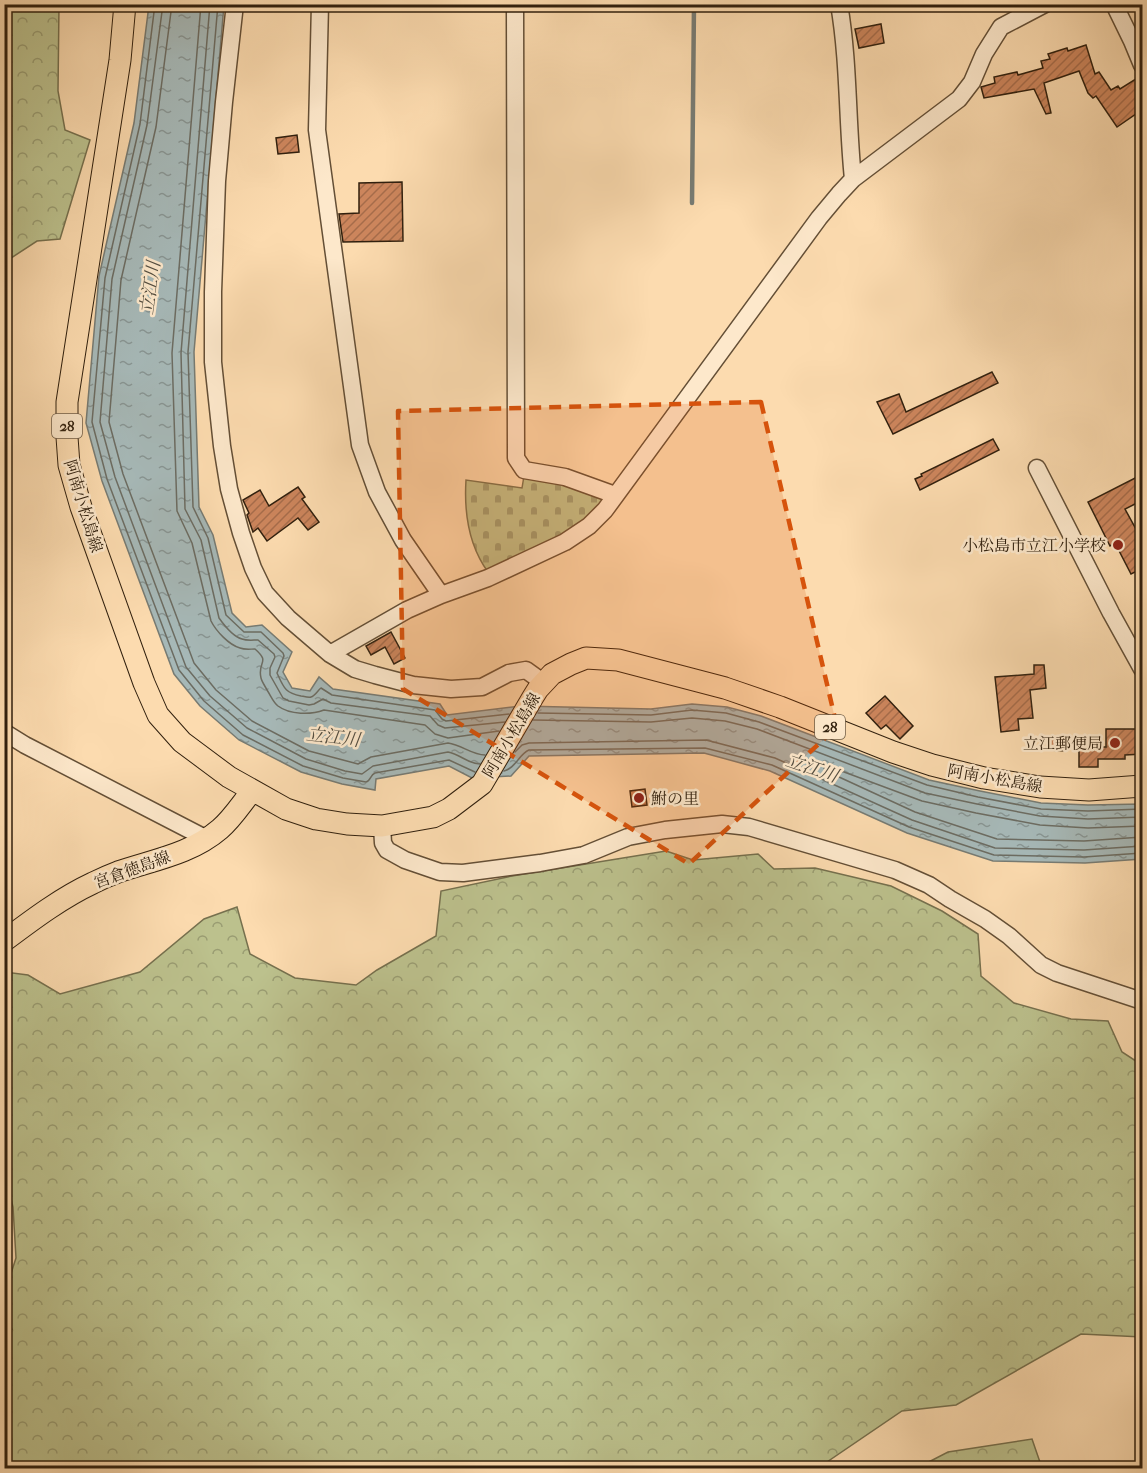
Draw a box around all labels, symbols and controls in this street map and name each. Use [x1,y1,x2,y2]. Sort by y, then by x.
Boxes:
water label: 立江川 [136,258,165,316]
road number: 28 [52,414,82,438]
street label: 阿南小松島線 [60,457,107,555]
place label: 小松島市立江小学校 [962,536,1106,555]
marker: 小松島市立江小学校 [1111,538,1125,552]
street label: 阿南小松島線 [479,689,544,781]
road number: 28 [815,715,845,739]
water label: 立江川 [305,724,363,751]
place label: 立江郵便局 [1023,734,1103,753]
marker: 立江郵便局 [1108,736,1122,750]
water label: 立江川 [783,750,843,788]
street label: 阿南小松島線 [946,761,1044,796]
place label: 鮒の里 [651,789,699,808]
marker: 鮒の里 [632,791,646,805]
street label: 宮倉徳島線 [91,847,173,892]

